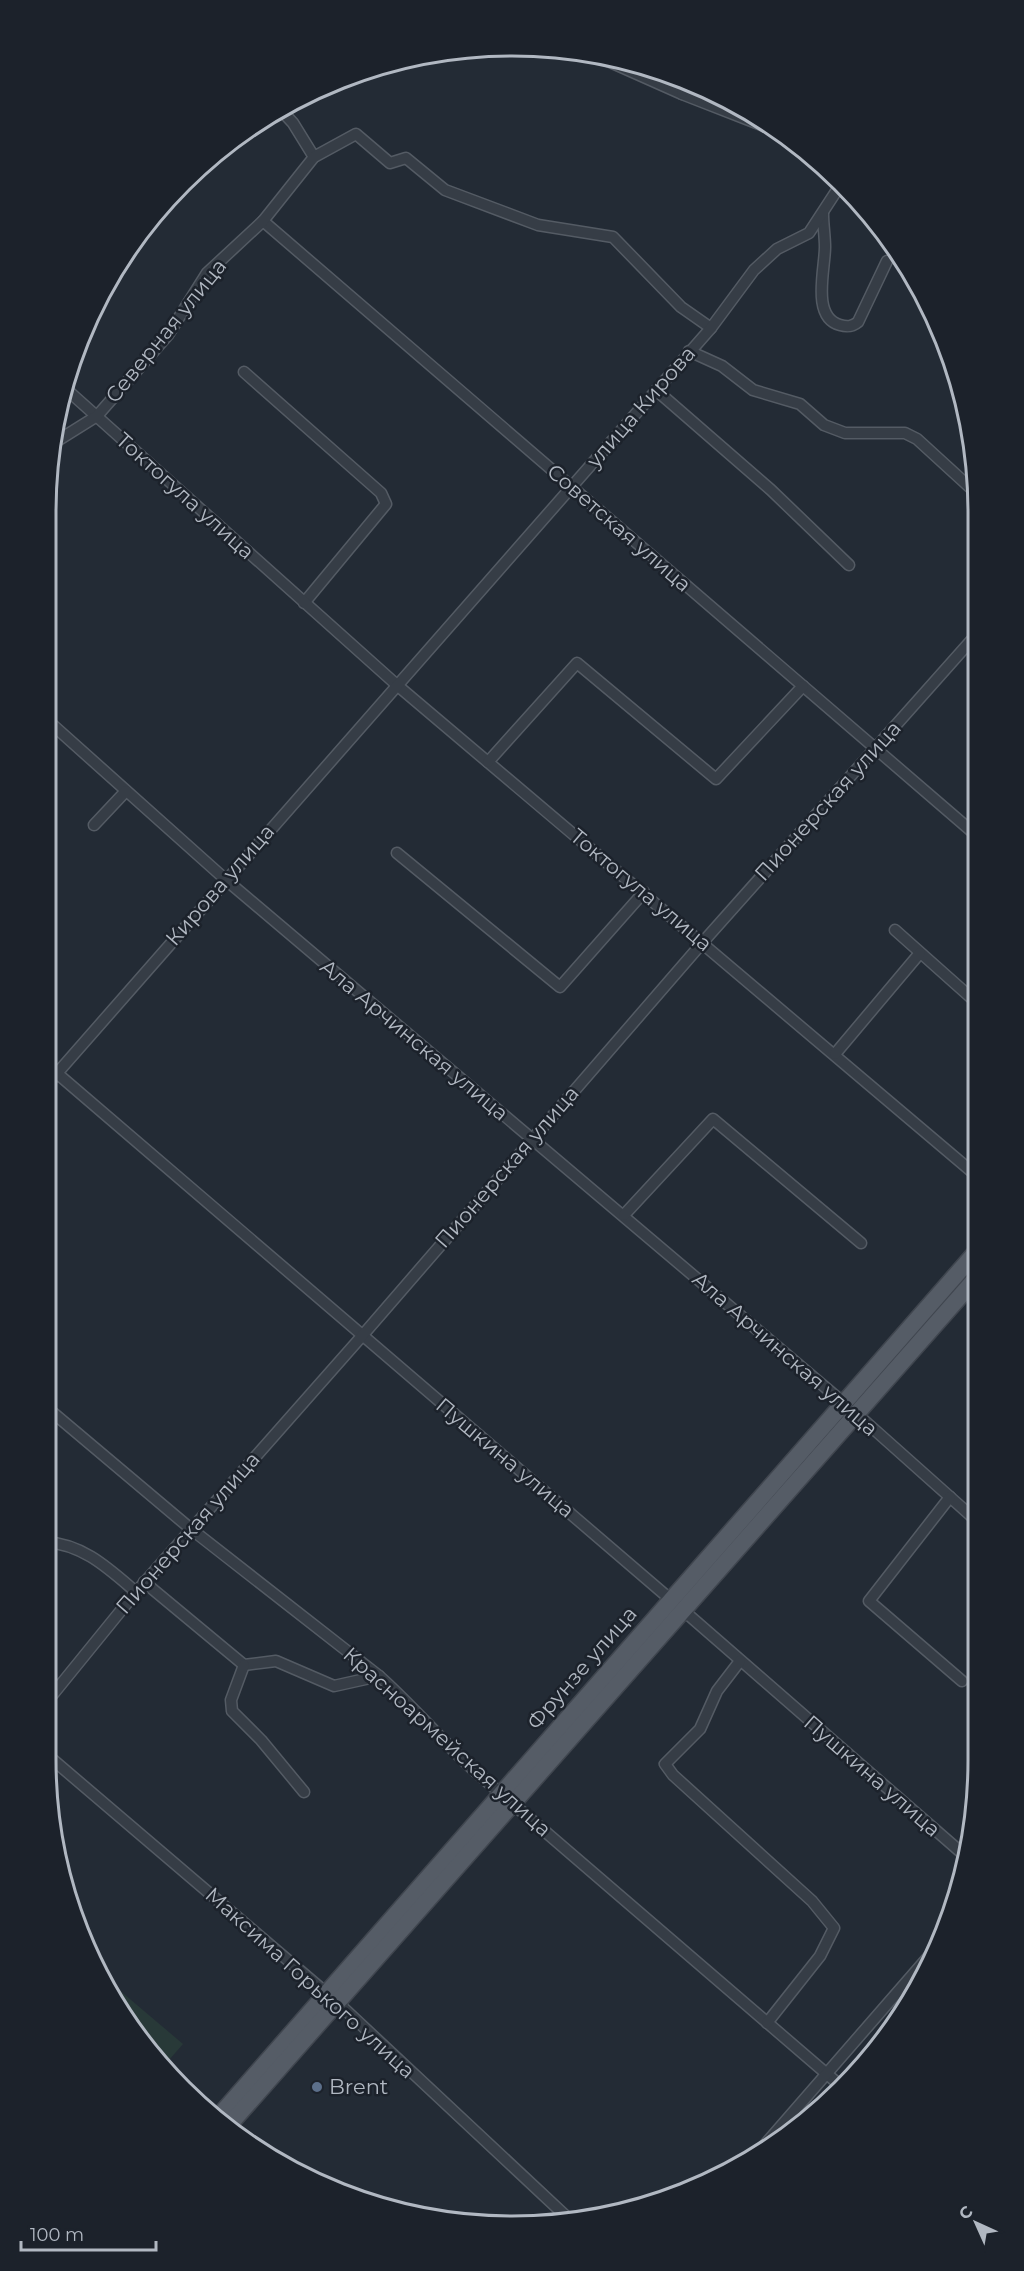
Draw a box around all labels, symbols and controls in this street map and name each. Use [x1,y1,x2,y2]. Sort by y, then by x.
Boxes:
street label: Северная улица [100,254,231,408]
street label: улица Кирова [580,341,700,473]
street label: Токтогула улица [111,427,260,564]
street label: Советская улица [542,458,696,597]
street label: Пионерская улица [749,716,906,886]
street label: Кирова улица [160,819,279,951]
street label: Токтогула улица [565,823,717,956]
street label: Ала Арчинская улица [315,954,513,1126]
street label: Пионерская улица [429,1081,584,1253]
street label: Ала Арчинская улица [687,1266,883,1441]
street label: Пушкина улица [431,1393,579,1523]
street label: Пионерская улица [110,1447,265,1619]
street label: Фрунзе улица [522,1601,642,1734]
street label: Красноармейская улица [338,1642,556,1842]
street label: Пушкина улица [799,1710,946,1842]
street label: Максима Горького улица [201,1882,420,2083]
place label: Brent [329,2074,388,2099]
marker: Brent [310,2080,324,2094]
north arrow [946,2193,1006,2253]
text: С [955,2202,977,2224]
scale bar [21,2214,156,2252]
text: 100 m [30,2224,84,2246]

